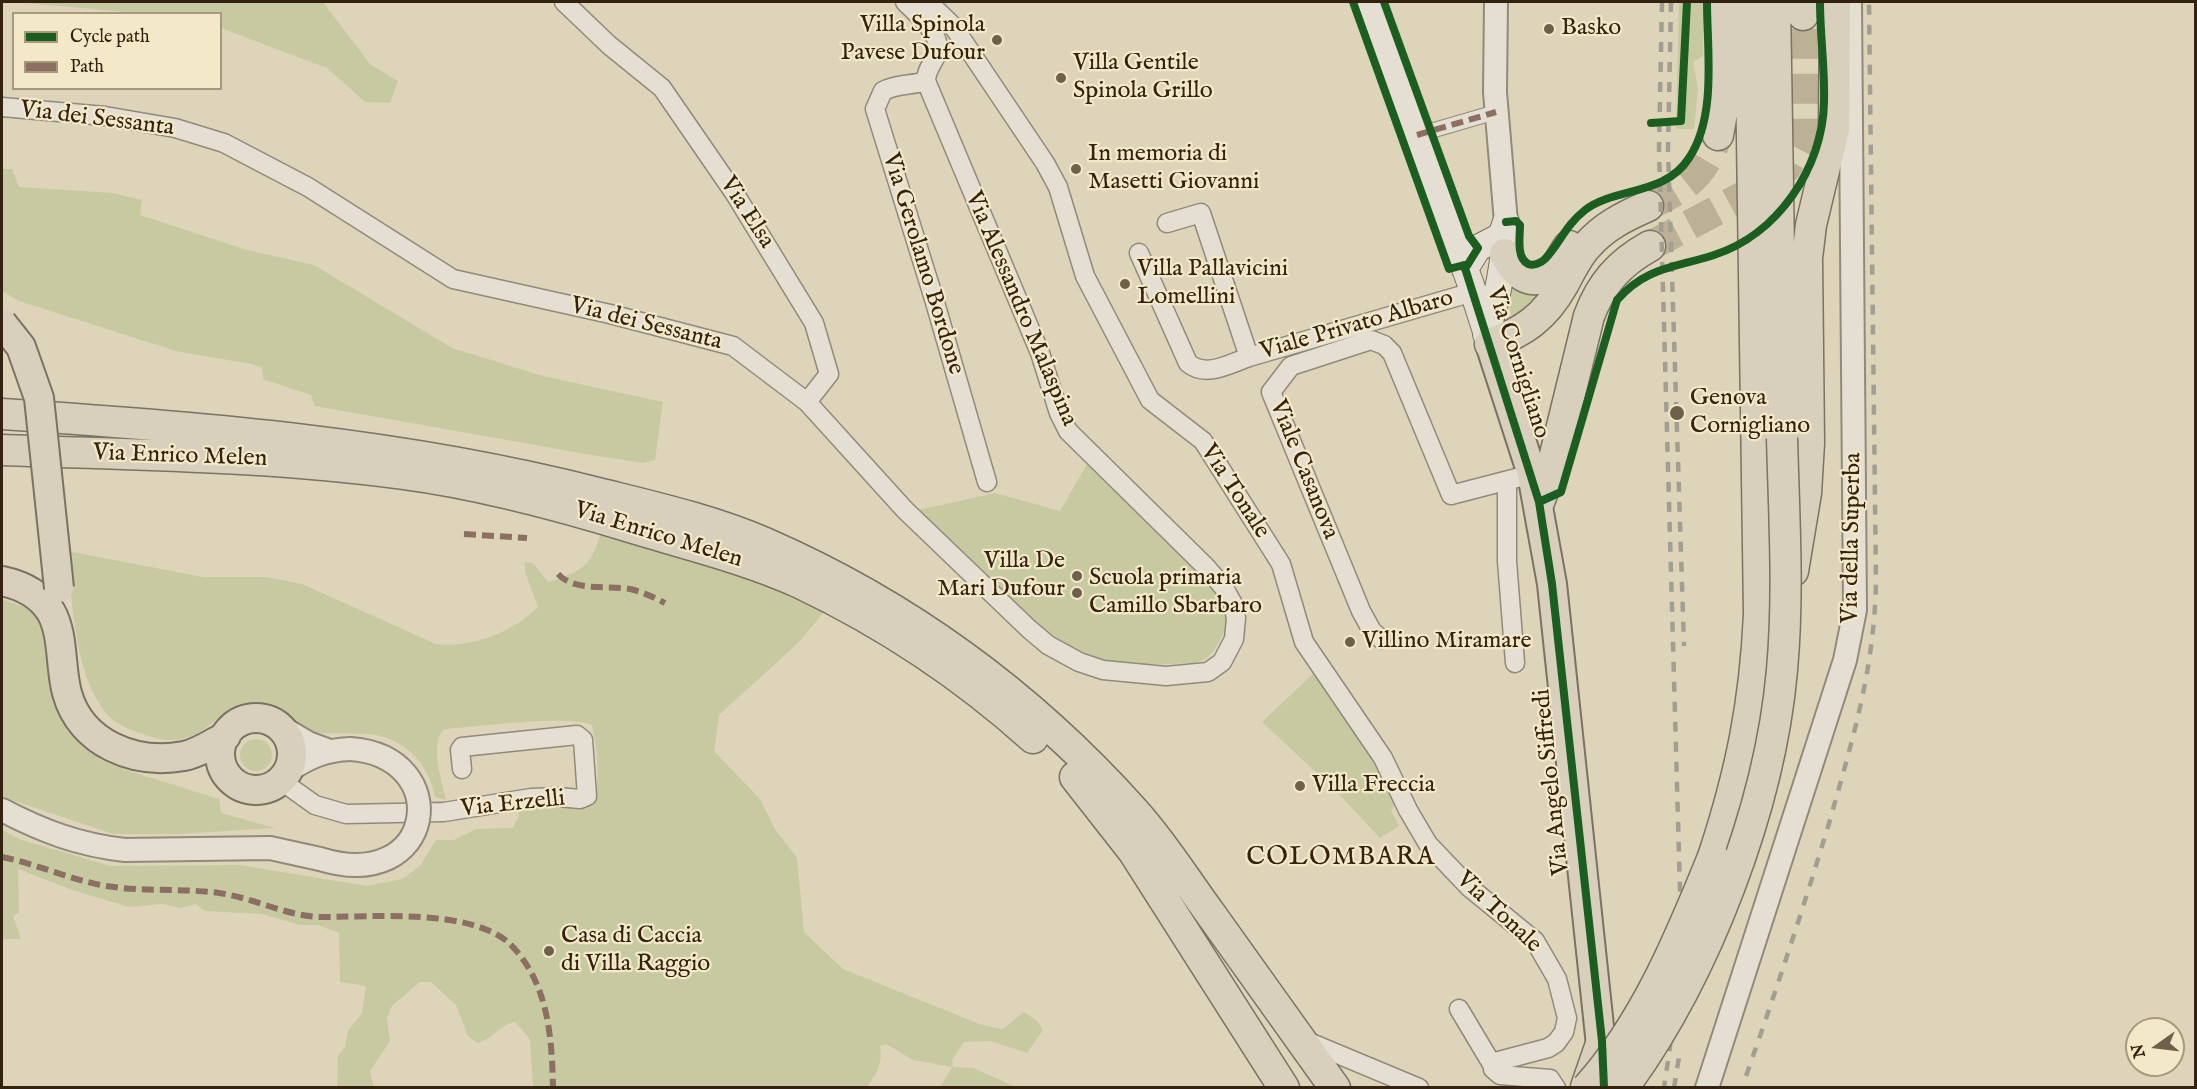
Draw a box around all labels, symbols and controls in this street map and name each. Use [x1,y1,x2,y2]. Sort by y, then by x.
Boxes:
legend [12,12,222,90]
place label: Villa Spinola Pavese Dufour [841,12,985,68]
place label: Basko [1561,15,1621,43]
marker: Basko [1542,22,1556,36]
text: Cycle path [70,26,150,49]
marker: Villa Spinola Pavese Dufour [990,33,1004,47]
place label: Villa Gentile Spinola Grillo [1073,50,1213,106]
text: Path [70,56,104,79]
marker: Villa Gentile Spinola Grillo [1054,71,1068,85]
street label: Via dei Sessanta [18,96,176,144]
place label: In memoria di Masetti Giovanni [1088,141,1260,197]
street label: Via Gerolamo Bordone [875,150,969,378]
marker: In memoria di Masetti Giovanni [1069,162,1083,176]
street label: Via Elsa [712,172,780,254]
street label: Via Alessandro Malaspina [958,187,1082,431]
place label: Villa Pallavicini Lomellini [1137,256,1288,312]
marker: Villa Pallavicini Lomellini [1118,277,1132,291]
street label: Via Cornigliano [1479,283,1555,443]
street label: Viale Privato Albaro [1257,285,1457,367]
street label: Via dei Sessanta [567,292,725,358]
place label: Genova Cornigliano [1690,385,1810,441]
street label: Viale Casanova [1262,396,1344,544]
marker: Genova Cornigliano [1668,404,1686,422]
street label: Via Tonale [1193,439,1275,545]
street label: Via Enrico Melen [92,440,268,474]
street label: Via della Superba [1837,452,1869,624]
street label: Via Enrico Melen [570,497,746,575]
place label: Villa De Mari Dufour [937,548,1065,604]
place label: Scuola primaria Camillo Sbarbaro [1089,565,1262,621]
marker: Villa De Mari Dufour [1070,569,1084,583]
marker: Scuola primaria Camillo Sbarbaro [1070,586,1084,600]
place label: Villino Miramare [1362,628,1532,656]
marker: Villino Miramare [1343,635,1357,649]
street label: Via Angelo Siffredi [1529,687,1577,877]
place label: Villa Freccia [1312,772,1435,800]
marker: Villa Freccia [1293,779,1307,793]
street label: Via Erzelli [459,785,567,825]
district label: COLOMBARA [1246,843,1436,875]
street label: Via Tonale [1449,866,1547,960]
place label: Casa di Caccia di Villa Raggio [561,923,710,979]
marker: Casa di Caccia di Villa Raggio [542,944,556,958]
north arrow [2125,1017,2185,1077]
text: N [2128,1042,2151,1060]

